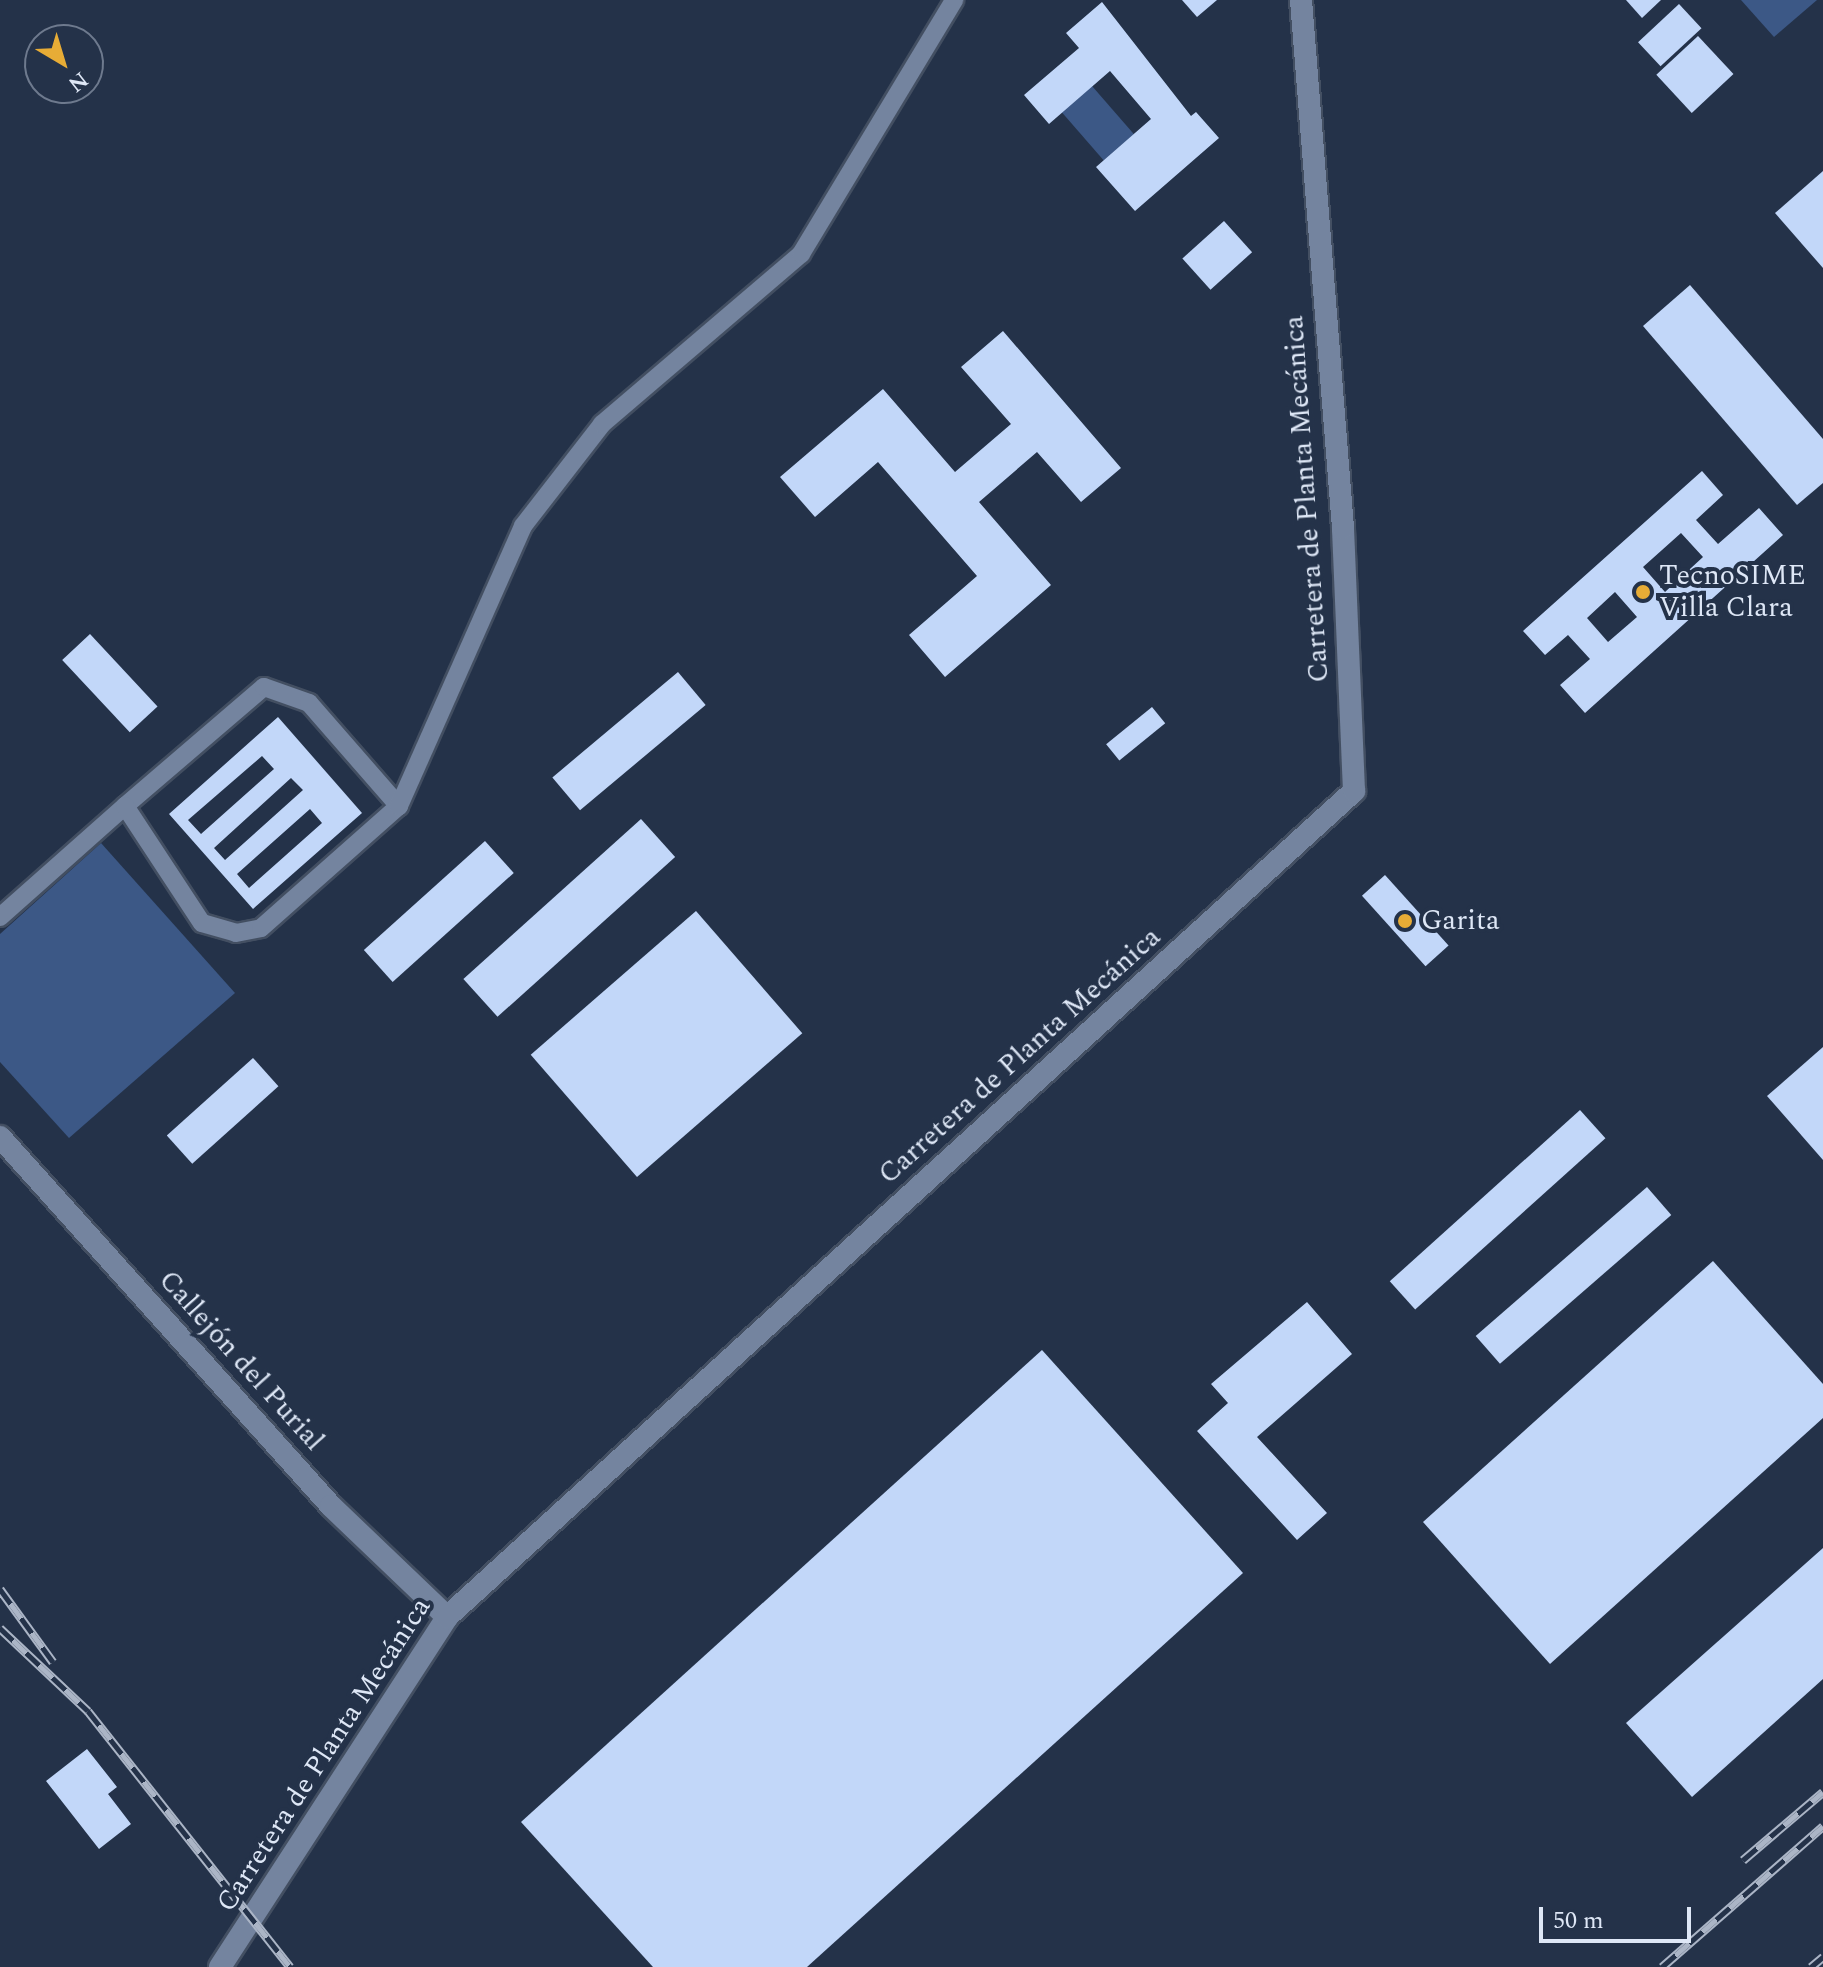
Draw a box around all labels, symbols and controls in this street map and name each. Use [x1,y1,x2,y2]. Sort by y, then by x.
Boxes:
north arrow [24,24,104,104]
text: N [61,63,95,100]
street label: Carretera de Planta Mecánica [1277,314,1337,684]
place label: TecnoSIME Villa Clara [1659,559,1806,625]
marker: TecnoSIME Villa Clara [1634,583,1652,601]
place label: Garita [1421,904,1500,938]
marker: Garita [1396,912,1414,930]
street label: Carretera de Planta Mecánica [872,920,1168,1192]
street label: Callejón del Purial [151,1264,331,1458]
street label: Carretera de Planta Mecánica [210,1592,438,1918]
scale bar [1543,1891,1695,1941]
text: 50 m [1553,1903,1604,1939]

